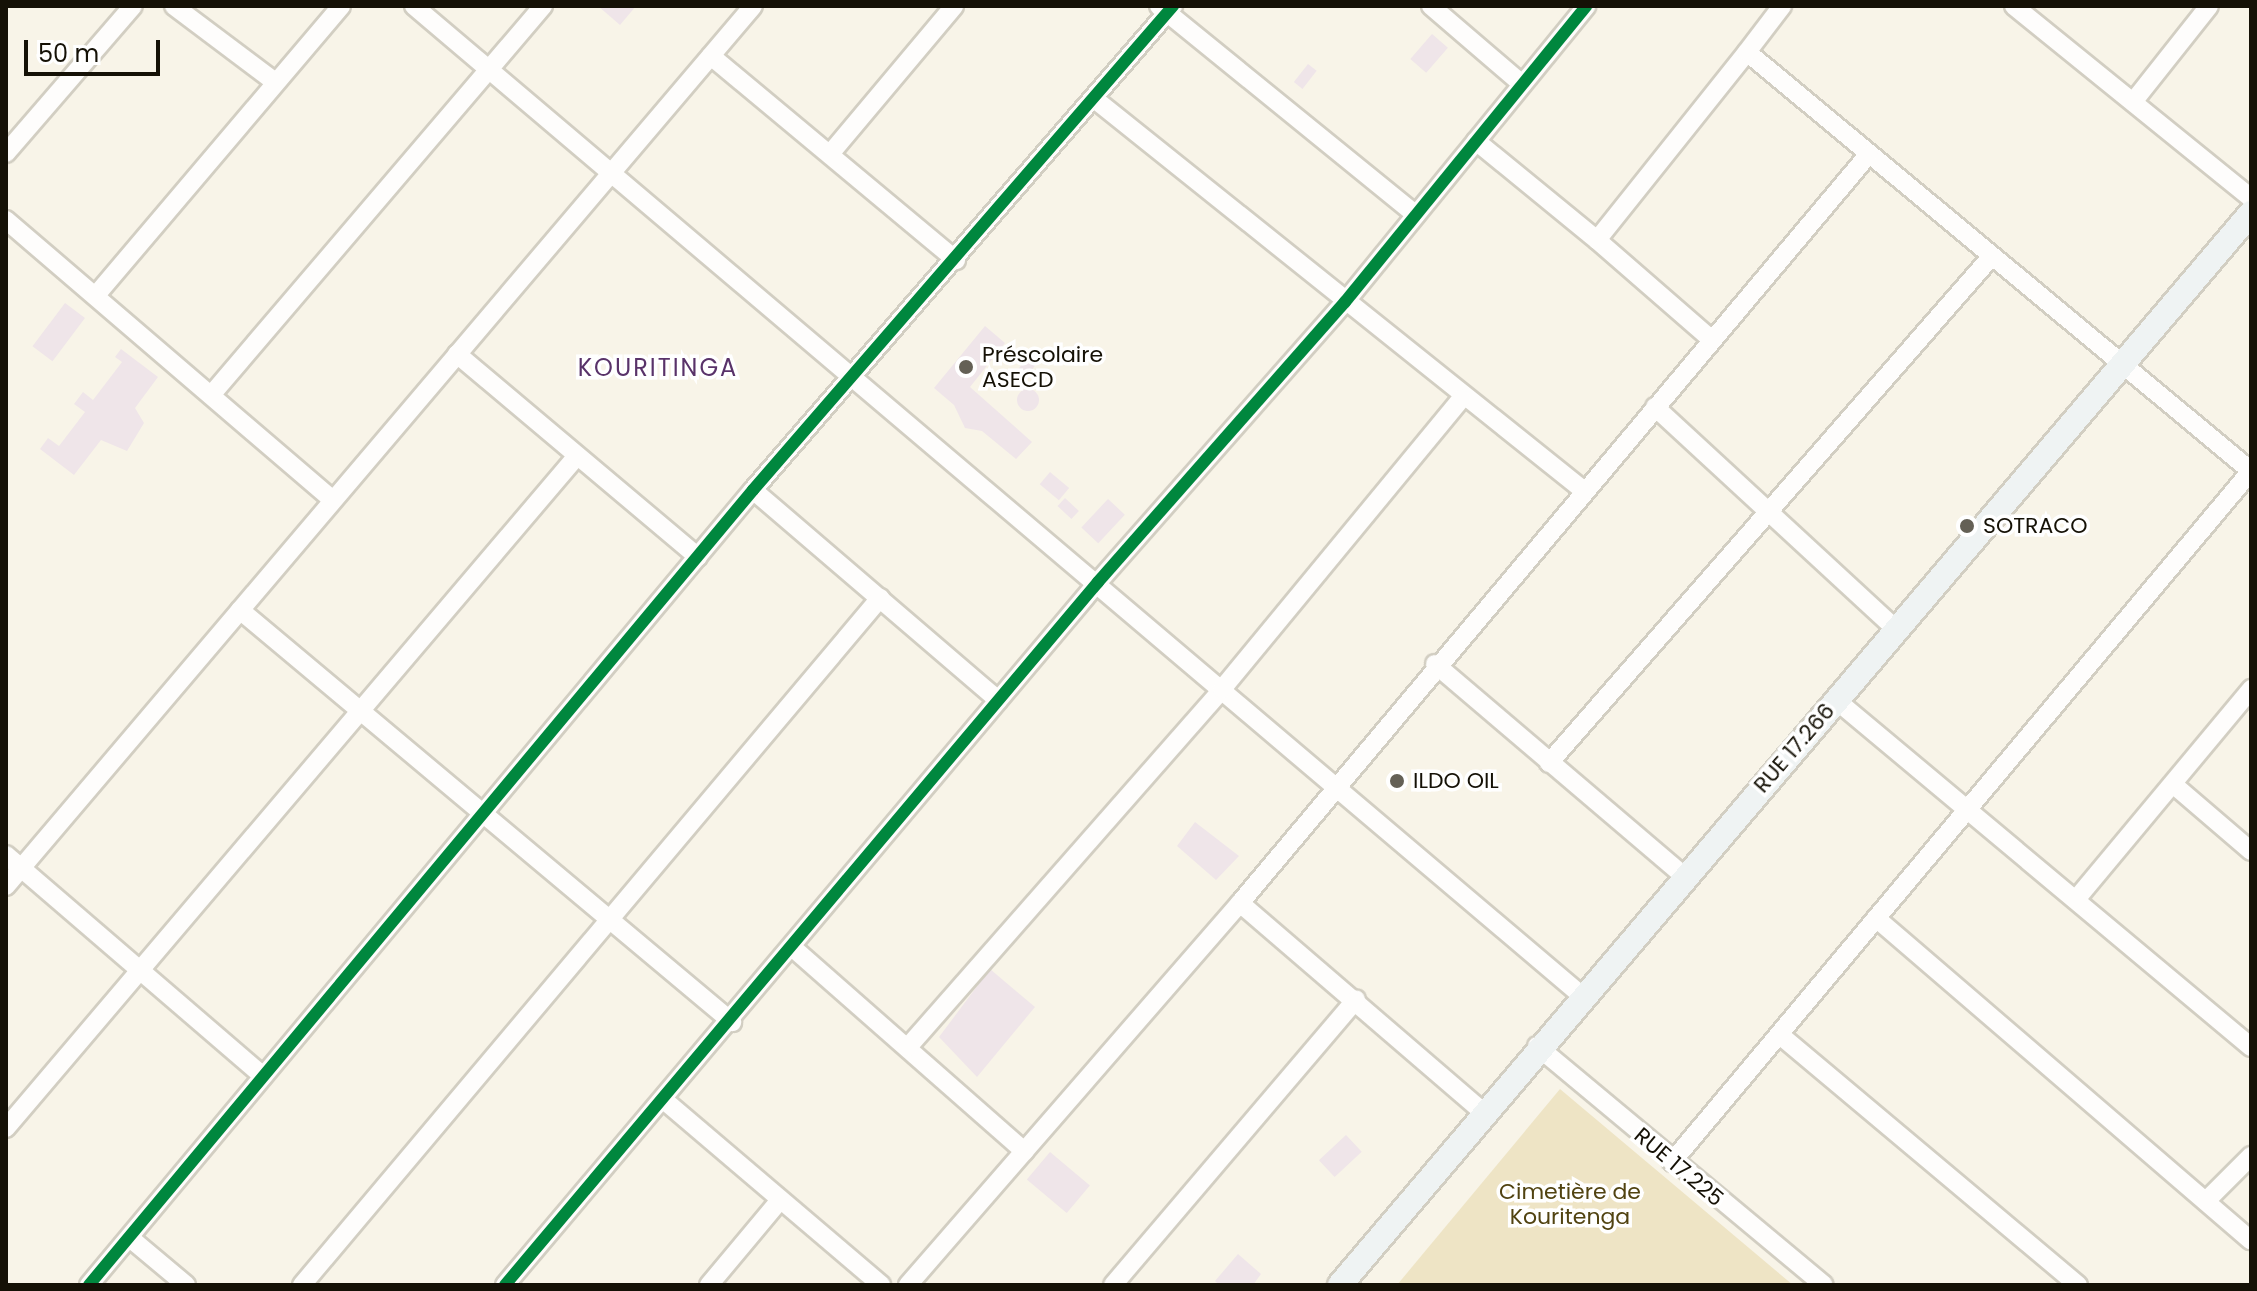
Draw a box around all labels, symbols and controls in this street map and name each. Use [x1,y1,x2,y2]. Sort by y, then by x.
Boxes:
scale bar [28,24,164,74]
text: 50 m [38,37,99,70]
place label: Préscolaire ASECD [982,341,1103,392]
district label: KOURITINGA [578,354,738,382]
marker: Préscolaire ASECD [957,358,975,376]
place label: SOTRACO [1983,513,2088,539]
marker: SOTRACO [1958,517,1976,535]
street label: RUE 17.266 [1748,698,1840,798]
place label: ILDO OIL [1413,768,1499,794]
marker: ILDO OIL [1388,772,1406,790]
street label: RUE 17.225 [1629,1122,1729,1212]
park label: Cimetière de Kouritenga [1499,1178,1641,1230]

